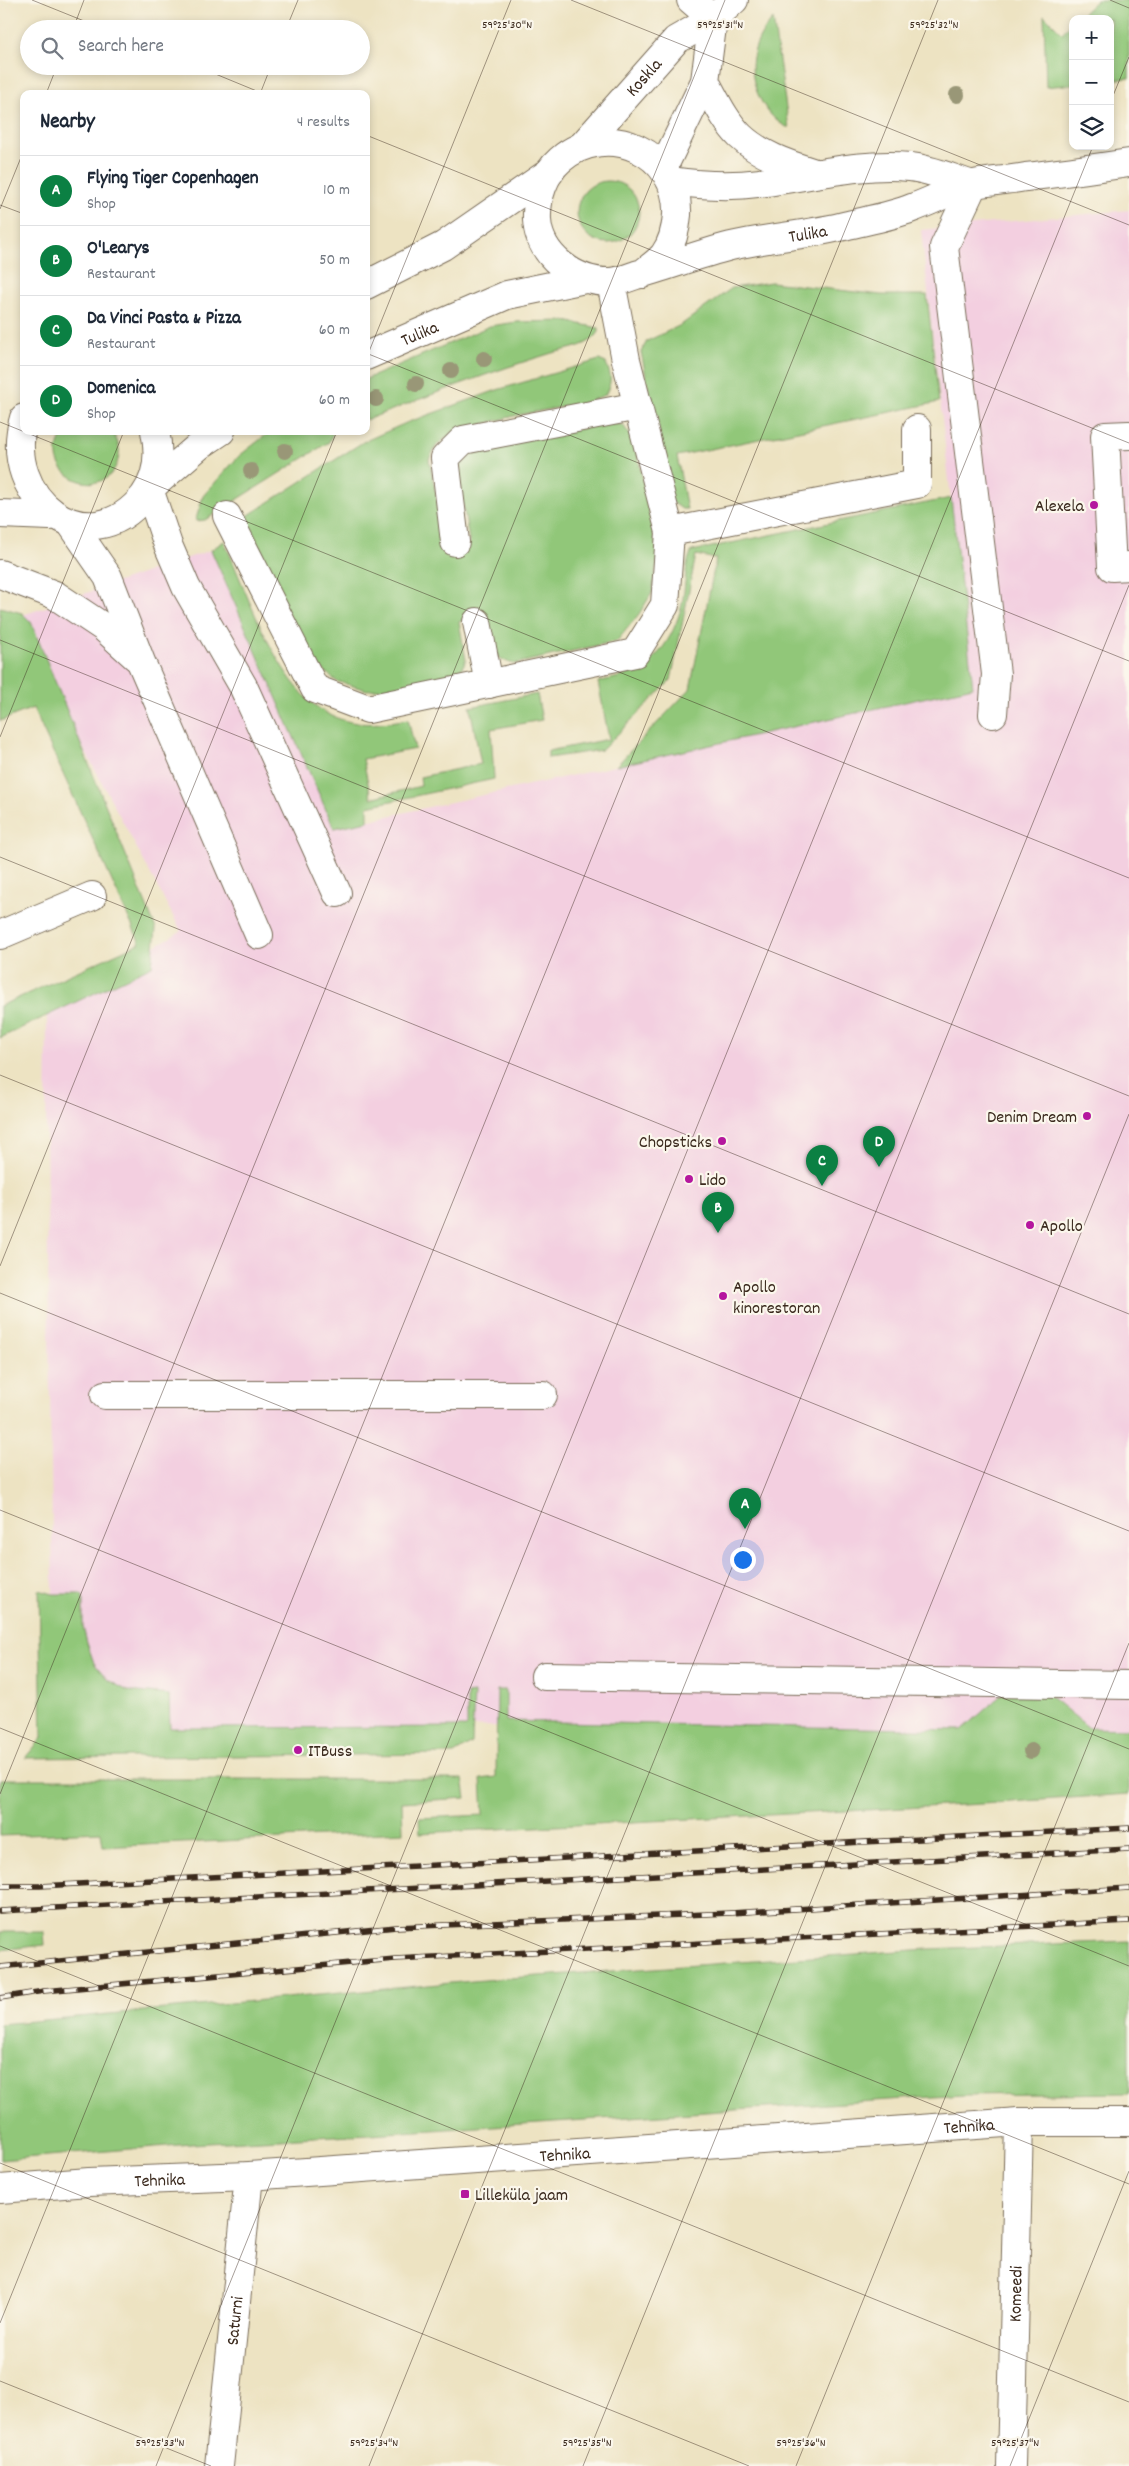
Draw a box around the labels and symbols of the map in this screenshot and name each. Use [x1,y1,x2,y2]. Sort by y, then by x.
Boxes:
text: 59°25'30"N [482,17,532,34]
text: 59°25'31"N [697,17,743,34]
text: 59°25'32"N [910,17,958,34]
street label: Koskla [621,53,670,103]
street label: Tulika [787,220,830,251]
street label: Tulika [398,316,443,354]
place label: Alexela [1035,495,1085,520]
marker: Alexela [1088,499,1100,511]
place label: Denim Dream [987,1106,1077,1131]
marker: Denim Dream [1081,1110,1093,1122]
pin: D [863,1126,895,1167]
place label: Chopsticks [639,1131,712,1156]
marker: Chopsticks [716,1135,728,1147]
pin: C [806,1145,838,1186]
place label: Lido [699,1169,726,1194]
marker: Lido [683,1173,695,1185]
pin: B [702,1192,734,1233]
place label: Apollo [1040,1215,1083,1240]
marker: Apollo [1024,1219,1036,1231]
place label: Apollo kinorestoran [733,1276,820,1322]
marker: Apollo kinorestoran [717,1290,729,1302]
pin: A [729,1488,761,1529]
your location [730,1547,756,1573]
place label: ITBuss [308,1740,352,1765]
marker: ITBuss [292,1744,304,1756]
street label: Tehnika [943,2114,996,2142]
street label: Tehnika [539,2142,592,2171]
street label: Tehnika [134,2168,186,2195]
place label: Lilleküla jaam [475,2184,568,2209]
marker: Lilleküla jaam [459,2188,471,2200]
street label: Komeedi [1004,2266,1031,2323]
street label: Saturni [222,2295,251,2347]
text: 59°25'33"N [136,2435,185,2452]
text: 59°25'34"N [350,2435,398,2452]
text: 59°25'35"N [562,2435,612,2452]
text: 59°25'36"N [776,2435,826,2452]
text: 59°25'37"N [991,2435,1039,2452]

